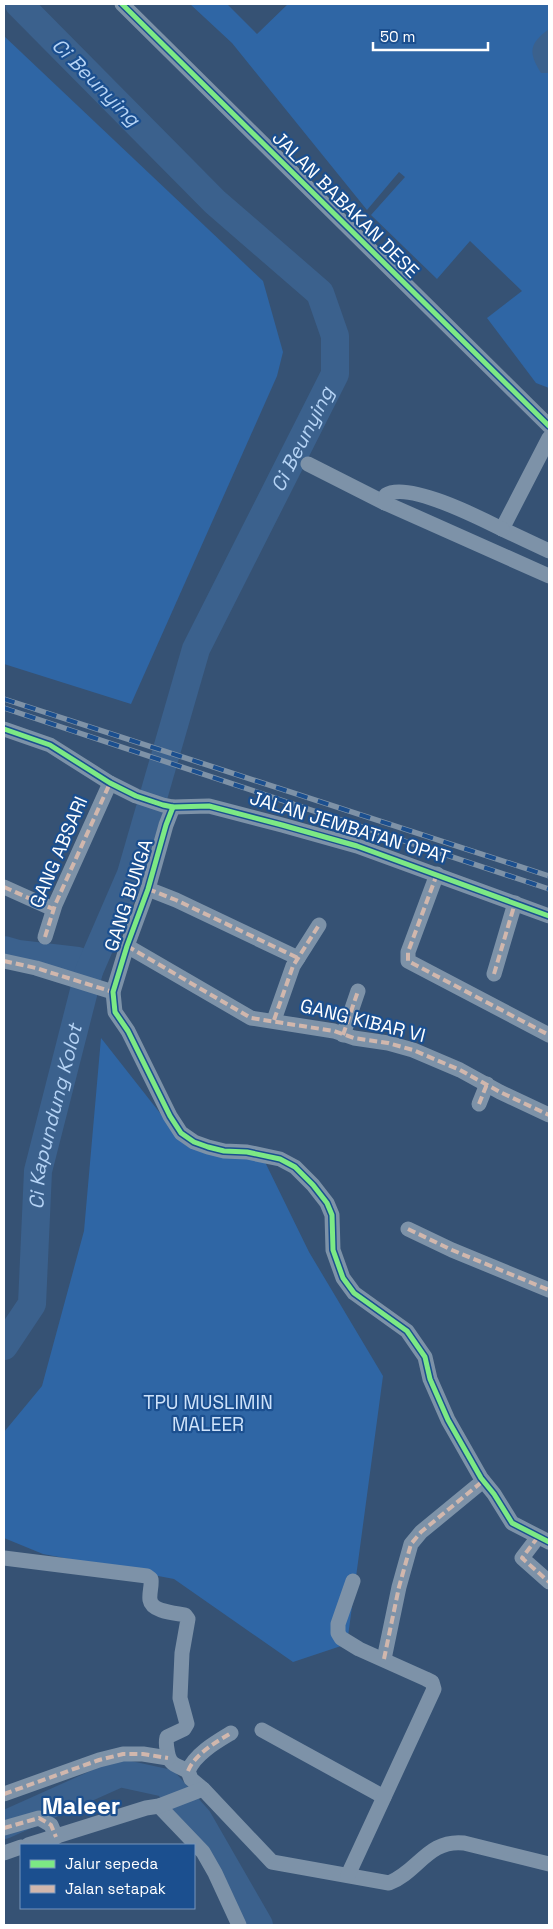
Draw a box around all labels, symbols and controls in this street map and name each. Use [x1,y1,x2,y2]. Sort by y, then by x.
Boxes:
scale bar [373,20,488,52]
text: 50 m [380,27,415,46]
water label: Ci Beunying [46,32,146,132]
street label: JALAN BABAKAN DESE [267,125,425,283]
water label: Ci Beunying [265,381,340,496]
street label: JALAN JEMBATAN OPAT [247,785,453,870]
street label: GANG ABSARI [24,793,93,912]
street label: GANG BUNGA [99,836,158,955]
street label: GANG KIBAR VI [298,993,428,1048]
water label: Ci Kapundung Kolot [23,1020,88,1210]
park label: TPU MUSLIMIN MALEER [143,1390,273,1437]
district label: Maleer [42,1790,120,1821]
legend [20,1844,195,1909]
text: Jalur sepeda [65,1854,159,1873]
text: Jalan setapak [65,1879,166,1898]

